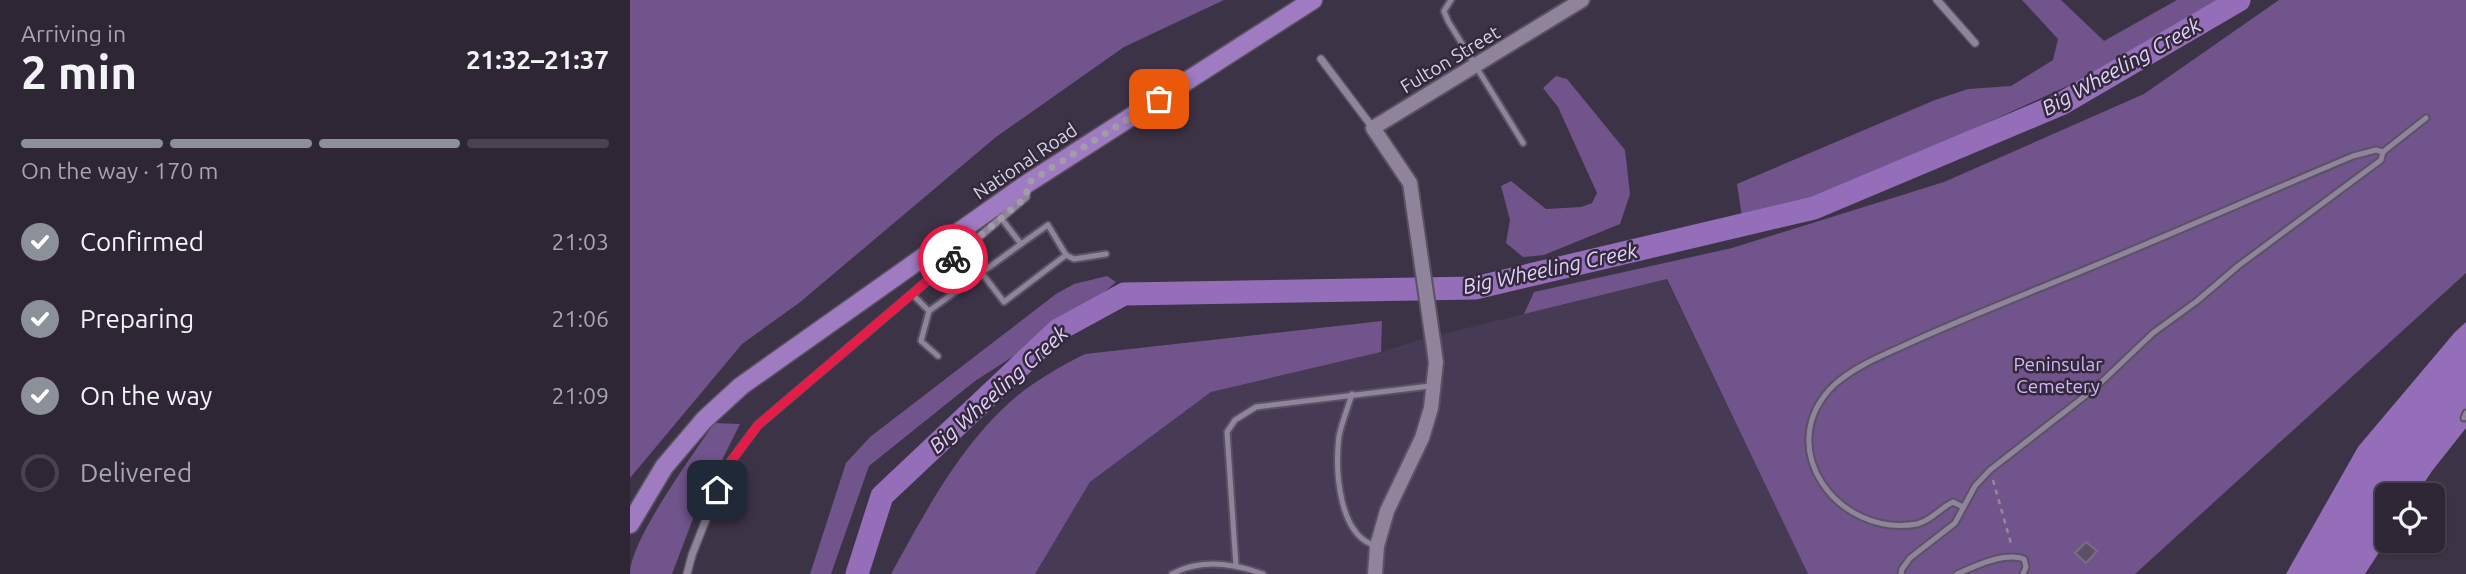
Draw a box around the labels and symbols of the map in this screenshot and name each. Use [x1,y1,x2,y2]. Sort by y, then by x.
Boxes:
water label: Big Wheeling Creek [2037,12,2205,120]
street label: Fulton Street [1396,20,1504,97]
pin [1129,69,1189,129]
street label: National Road [969,118,1081,204]
courier [918,224,988,294]
water label: Big Wheeling Creek [1460,238,1640,298]
water label: Big Wheeling Creek [924,320,1072,458]
park label: Peninsular Cemetery [2014,353,2102,397]
pin [687,460,747,520]

